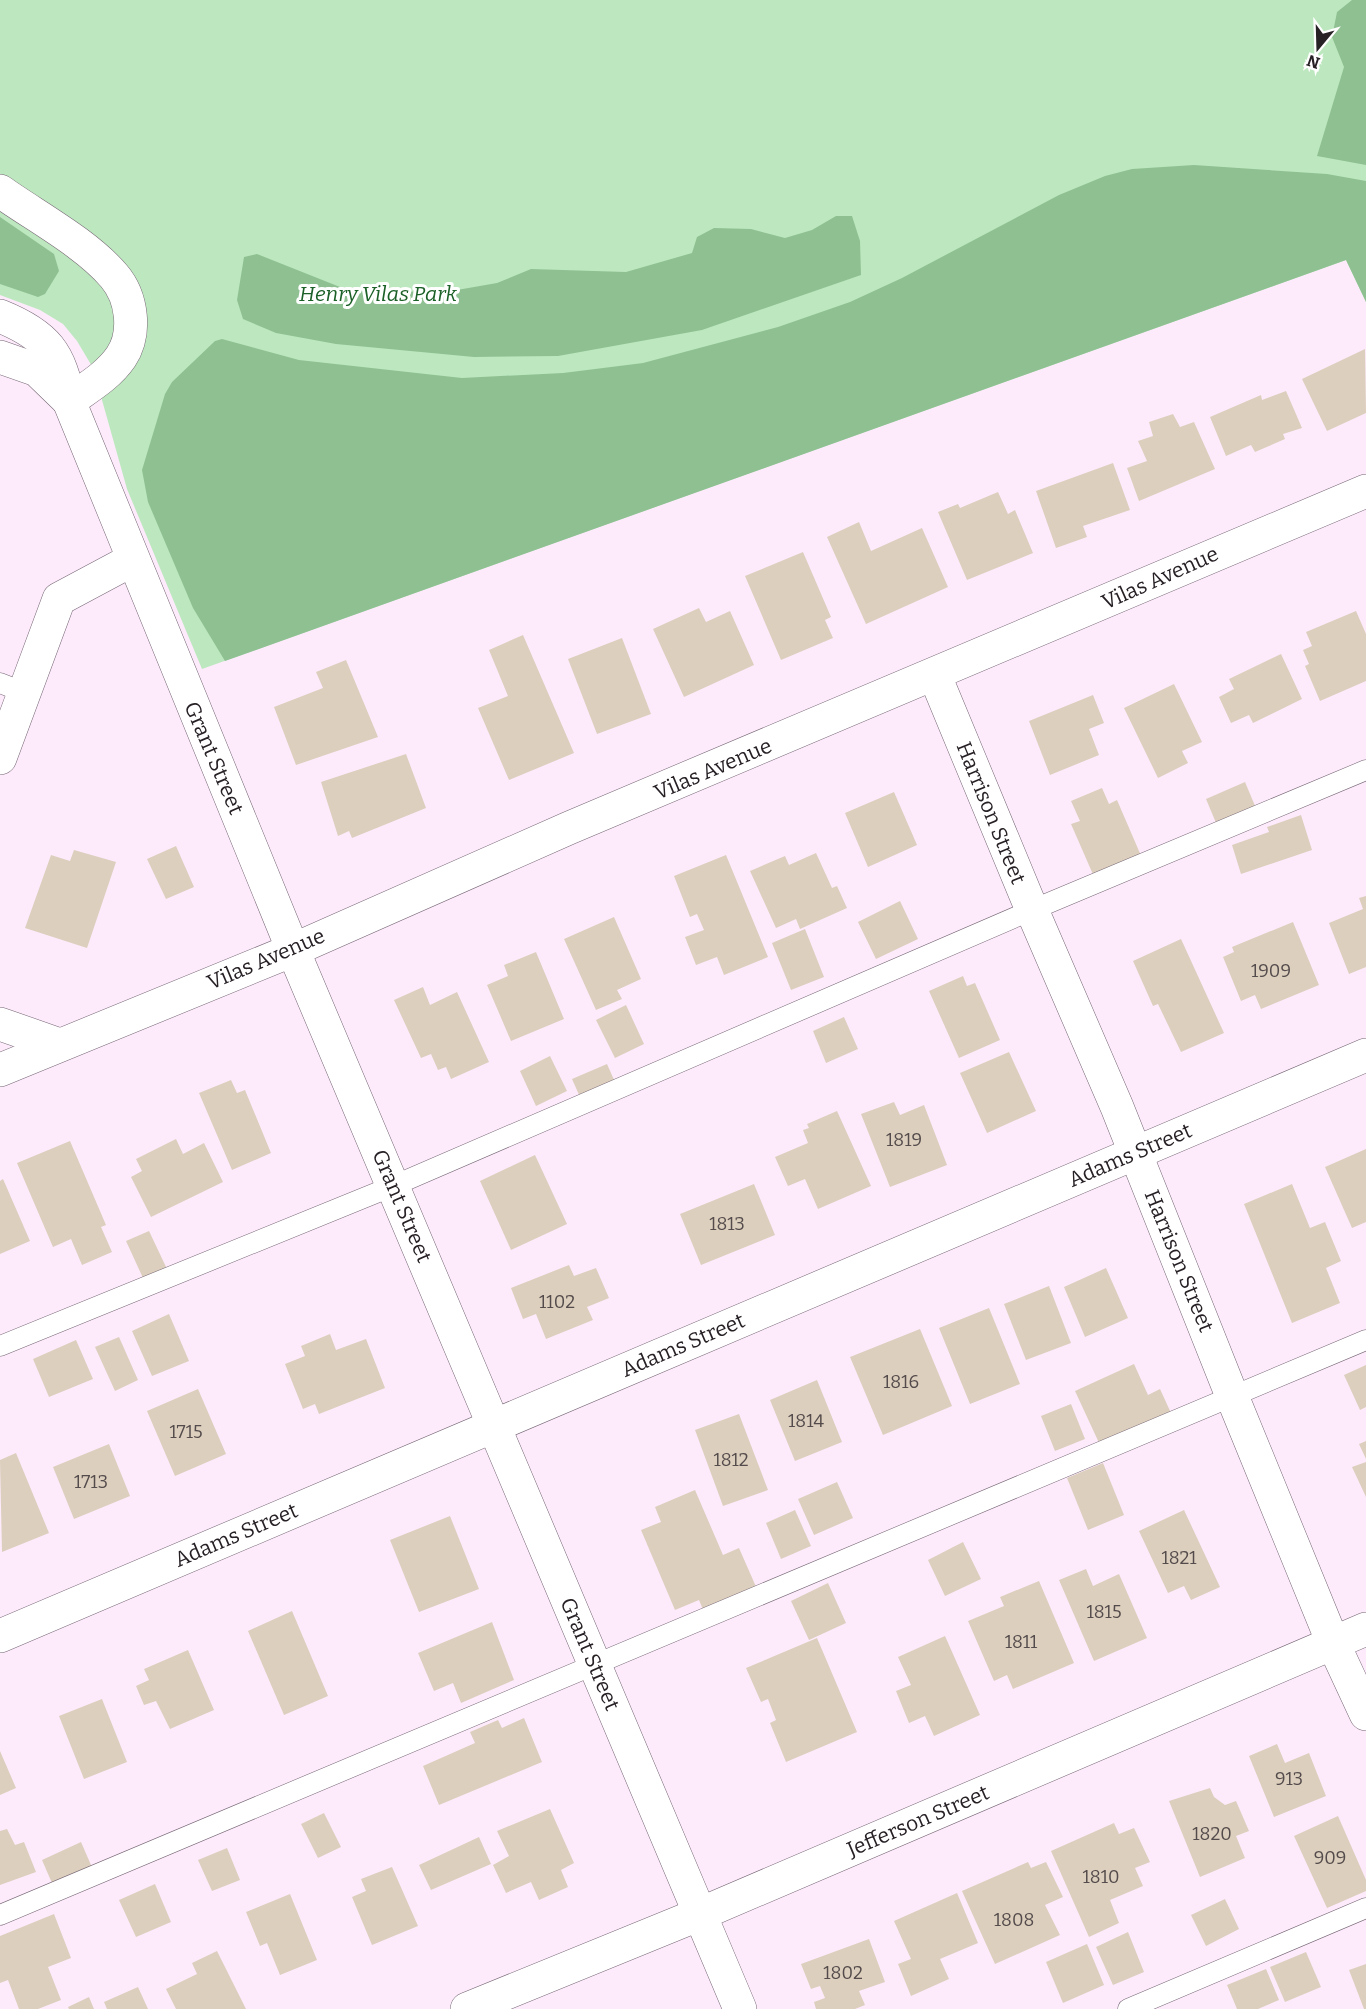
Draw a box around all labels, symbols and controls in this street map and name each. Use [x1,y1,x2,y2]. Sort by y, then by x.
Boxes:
north arrow [1288,18,1348,78]
text: N [1304,51,1322,73]
park label: Henry Vilas Park [299,281,458,307]
street label: Vilas Avenue [1098,541,1222,615]
street label: Grant Street [179,698,250,819]
street label: Vilas Avenue [650,733,776,805]
street label: Harrison Street [951,738,1031,888]
street label: Vilas Avenue [203,923,329,995]
house number: 1909 [1251,960,1291,982]
street label: Adams Street [1064,1117,1196,1193]
house number: 1819 [886,1129,922,1151]
street label: Grant Street [367,1146,438,1267]
street label: Harrison Street [1139,1186,1219,1336]
house number: 1813 [709,1213,745,1235]
house number: 1102 [539,1291,575,1313]
street label: Adams Street [617,1307,749,1383]
house number: 1816 [883,1371,919,1393]
house number: 1814 [788,1410,824,1432]
house number: 1715 [169,1421,203,1443]
house number: 1812 [713,1449,749,1471]
house number: 1713 [74,1471,108,1493]
street label: Adams Street [170,1497,302,1573]
house number: 1821 [1161,1547,1197,1569]
street label: Grant Street [555,1594,626,1715]
house number: 1815 [1086,1601,1122,1623]
house number: 1811 [1005,1631,1038,1653]
house number: 913 [1275,1768,1303,1790]
street label: Jefferson Street [842,1779,993,1863]
house number: 1820 [1192,1823,1232,1845]
house number: 909 [1314,1847,1346,1869]
house number: 1810 [1083,1866,1119,1888]
house number: 1808 [994,1909,1034,1931]
house number: 1802 [823,1962,863,1984]

